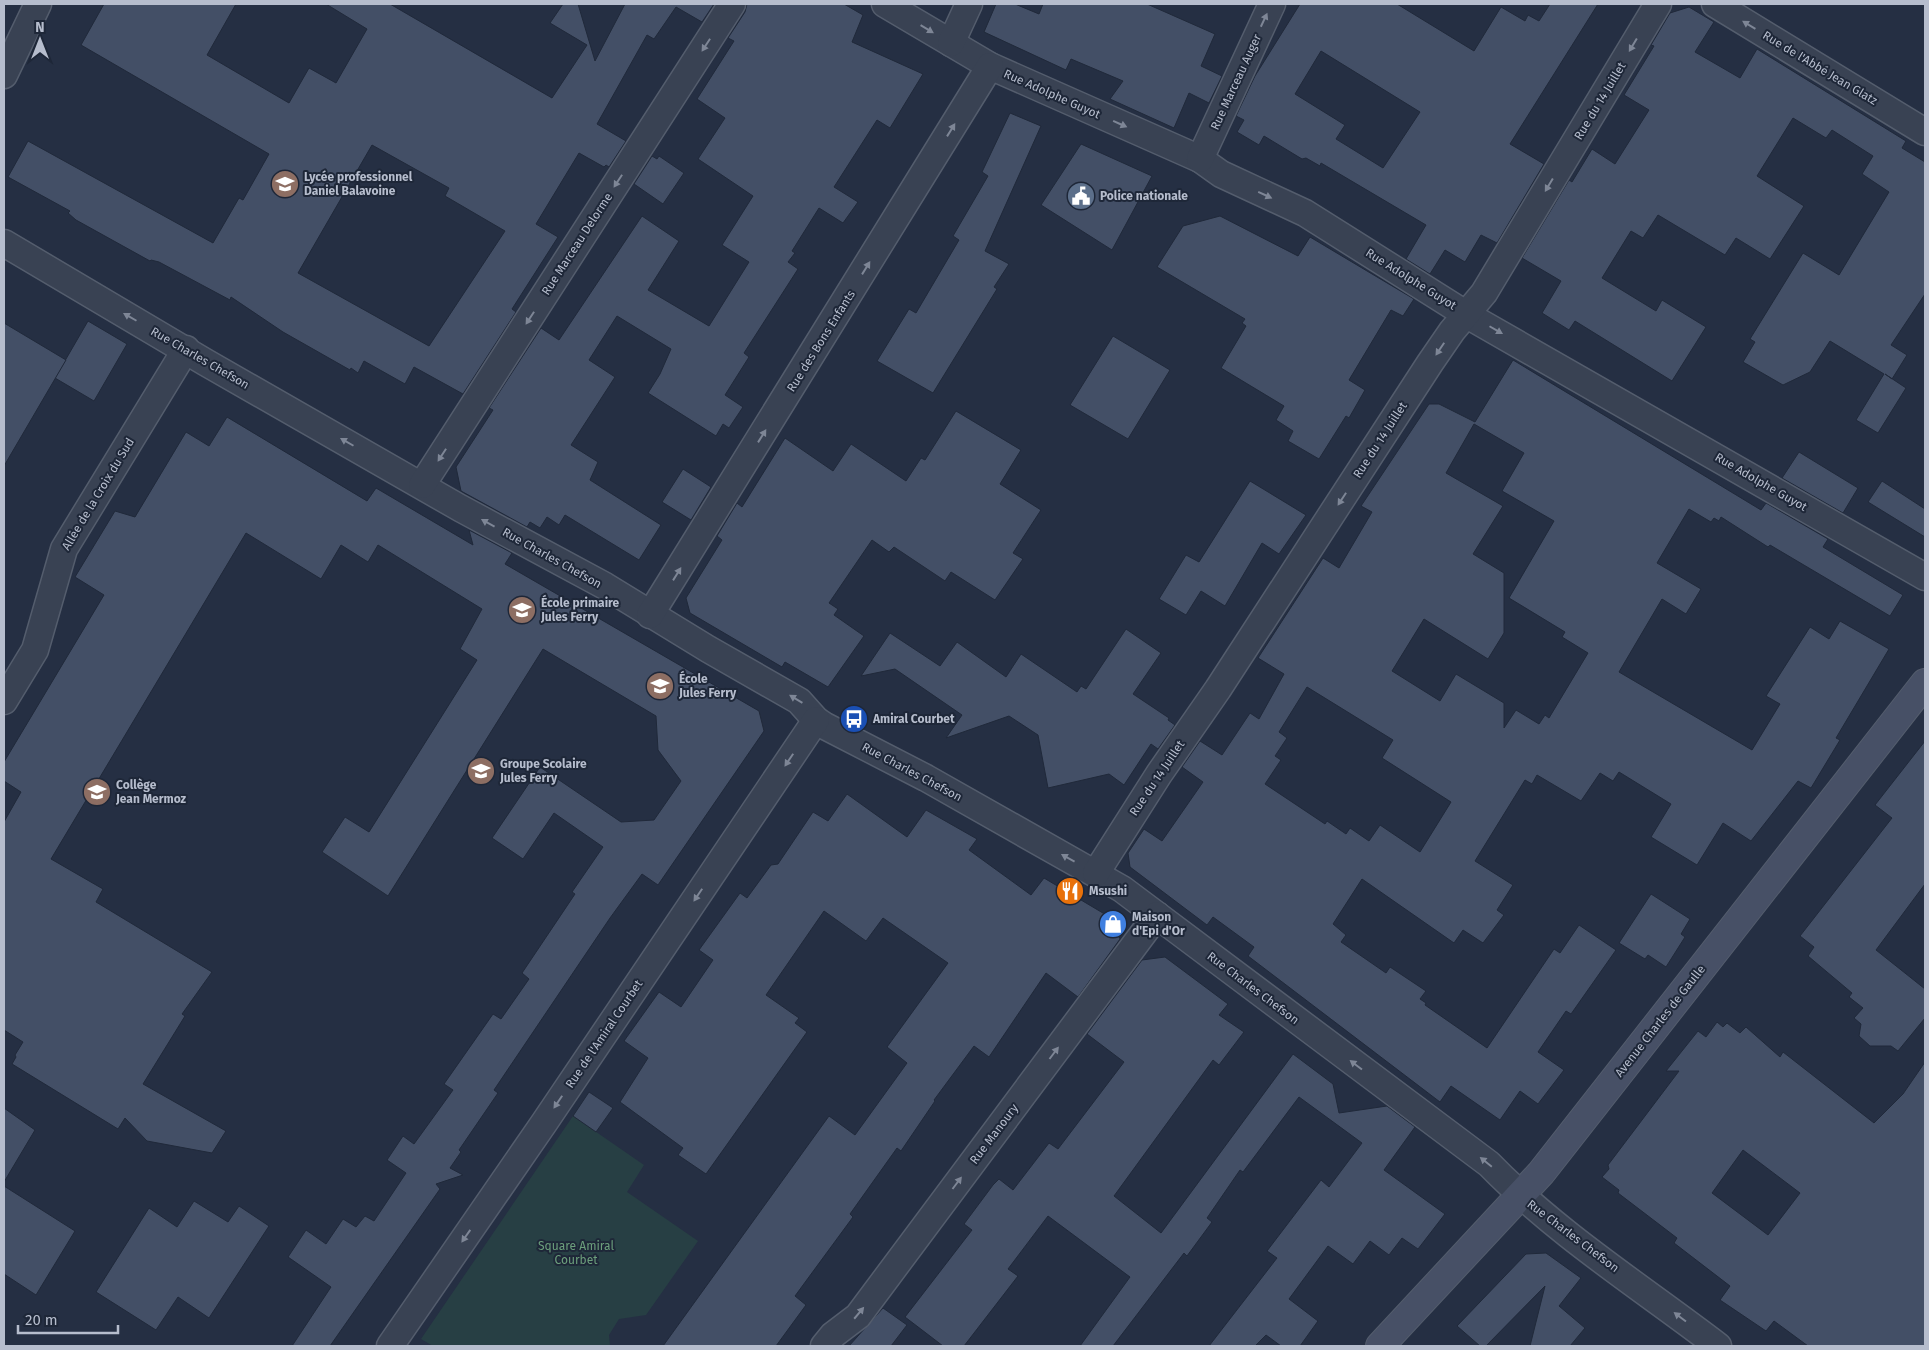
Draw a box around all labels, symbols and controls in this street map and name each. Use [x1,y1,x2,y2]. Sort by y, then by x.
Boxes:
one-way arrow [1261,13,1269,27]
north arrow [15,15,65,65]
text: N [35,19,45,36]
one-way arrow [1743,20,1756,30]
one-way arrow [921,24,934,33]
street label: Rue de l'Abbé Jean Glatz [1760,28,1880,108]
street label: Rue Marceau Auger [1208,32,1264,132]
one-way arrow [701,38,710,51]
one-way arrow [1629,39,1638,52]
street label: Rue du 14 Juillet [1571,59,1629,142]
street label: Rue Adolphe Guyot [1002,66,1103,122]
one-way arrow [1113,120,1127,128]
one-way arrow [946,123,956,136]
school or university icon: Lycée professionnel Daniel Balavoine [270,169,300,199]
place label: Lycée professionnel Daniel Balavoine [304,170,413,198]
one-way arrow [613,175,622,188]
one-way arrow [1545,178,1554,191]
public building icon: Police nationale [1066,181,1096,211]
place label: Police nationale [1100,189,1188,203]
street label: Rue Marceau Delorme [539,190,615,298]
one-way arrow [1258,191,1272,199]
street label: Rue Adolphe Guyot [1363,245,1459,313]
one-way arrow [861,261,870,275]
street label: Rue des Bons Enfants [784,287,858,394]
one-way arrow [525,311,534,325]
one-way arrow [124,312,137,321]
street label: Rue Charles Chefson [148,324,252,392]
one-way arrow [1489,325,1502,334]
one-way arrow [1435,342,1445,356]
street label: Rue du 14 Juillet [1350,399,1410,481]
one-way arrow [757,430,767,443]
street label: Allée de la Croix du Sud [59,435,137,553]
one-way arrow [340,438,353,447]
one-way arrow [437,448,446,461]
street label: Rue Adolphe Guyot [1712,450,1810,514]
one-way arrow [1337,493,1346,506]
one-way arrow [480,519,495,527]
street label: Rue Charles Chefson [500,525,604,591]
one-way arrow [672,568,681,581]
place label: École primaire Jules Ferry [540,594,619,624]
school or university icon: École primaire Jules Ferry [507,595,537,625]
place label: École Jules Ferry [678,670,737,700]
school or university icon: École Jules Ferry [645,671,675,701]
one-way arrow [789,695,802,704]
bus stop icon: Amiral Courbet [839,704,869,734]
place label: Amiral Courbet [872,712,955,726]
street label: Rue du 14 Juillet [1127,737,1188,818]
street label: Rue Charles Chefson [860,740,964,804]
one-way arrow [784,754,794,767]
school or university icon: Groupe Scolaire Jules Ferry [466,756,496,786]
place label: Groupe Scolaire Jules Ferry [499,757,587,785]
school or university icon: Collège Jean Mermoz [82,777,112,807]
place label: Collège Jean Mermoz [115,778,187,806]
one-way arrow [1061,854,1075,862]
restaurant icon: Msushi [1055,876,1085,906]
place label: Msushi [1089,884,1127,898]
one-way arrow [693,888,703,902]
shop icon: Maison d'Epi d'Or [1098,909,1128,939]
place label: Maison d'Epi d'Or [1132,910,1185,938]
street label: Rue Charles Chefson [1204,949,1302,1027]
street label: Avenue Charles de Gaulle [1612,962,1708,1080]
street label: Rue de l'Amiral Courbet [563,977,646,1091]
one-way arrow [1049,1047,1060,1060]
one-way arrow [1349,1060,1363,1070]
one-way arrow [554,1095,563,1109]
street label: Rue Manoury [967,1101,1021,1167]
one-way arrow [1480,1157,1493,1168]
one-way arrow [952,1176,962,1190]
street label: Rue Charles Chefson [1524,1197,1622,1275]
one-way arrow [461,1229,471,1243]
park label: Square Amiral Courbet [538,1239,614,1267]
scale bar [18,1302,118,1334]
one-way arrow [854,1307,865,1320]
text: 20 m [25,1311,58,1329]
one-way arrow [1674,1311,1687,1322]

